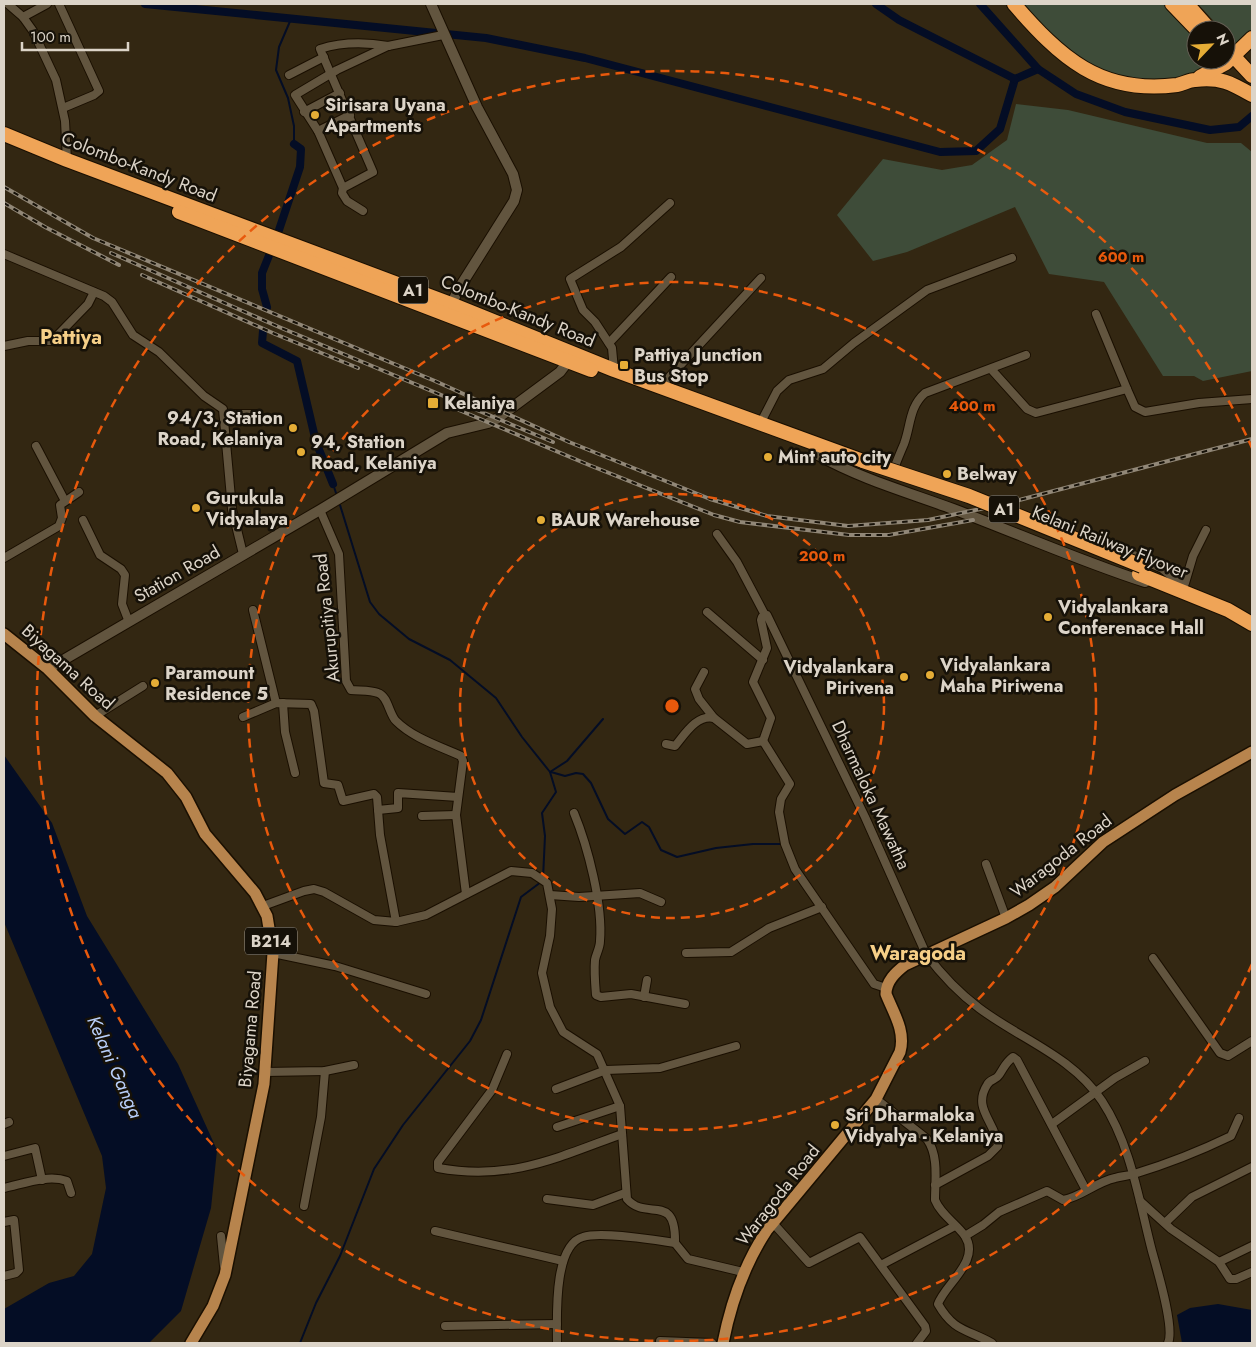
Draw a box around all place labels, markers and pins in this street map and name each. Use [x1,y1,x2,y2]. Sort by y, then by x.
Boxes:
place label: Sirisara Uyana Apartments [324,92,446,139]
marker: Sirisara Uyana Apartments [309,109,321,121]
place label: Pattiya Junction Bus Stop [634,342,762,389]
marker: Pattiya Junction Bus Stop [618,359,630,371]
place label: Kelaniya [444,390,515,416]
marker: Kelaniya [426,396,440,410]
place label: 94/3, Station Road, Kelaniya [157,405,283,452]
marker: 94/3, Station Road, Kelaniya [287,422,299,434]
place label: 94, Station Road, Kelaniya [311,429,437,476]
place label: Mint auto city [778,444,892,470]
marker: 94, Station Road, Kelaniya [295,446,307,458]
marker: Mint auto city [762,451,774,463]
place label: Belway [957,461,1017,487]
marker: Belway [941,468,953,480]
place label: Gurukula Vidyalaya [205,485,288,532]
marker: Gurukula Vidyalaya [190,502,202,514]
place label: BAUR Warehouse [551,507,700,533]
marker: BAUR Warehouse [535,514,547,526]
place label: Vidyalankara Conferenace Hall [1057,594,1204,641]
marker: Vidyalankara Conferenace Hall [1042,611,1054,623]
place label: Vidyalankara Maha Piriwena [939,652,1063,699]
place label: Vidyalankara Pirivena [783,654,894,701]
place label: Paramount Residence 5 [165,660,268,707]
marker: Vidyalankara Maha Piriwena [924,669,936,681]
marker: Vidyalankara Pirivena [898,671,910,683]
marker: Paramount Residence 5 [149,677,161,689]
centre of rings [663,697,681,715]
place label: Sri Dharmaloka Vidyalya - Kelaniya [844,1102,1003,1149]
marker: Sri Dharmaloka Vidyalya - Kelaniya [829,1119,841,1131]

